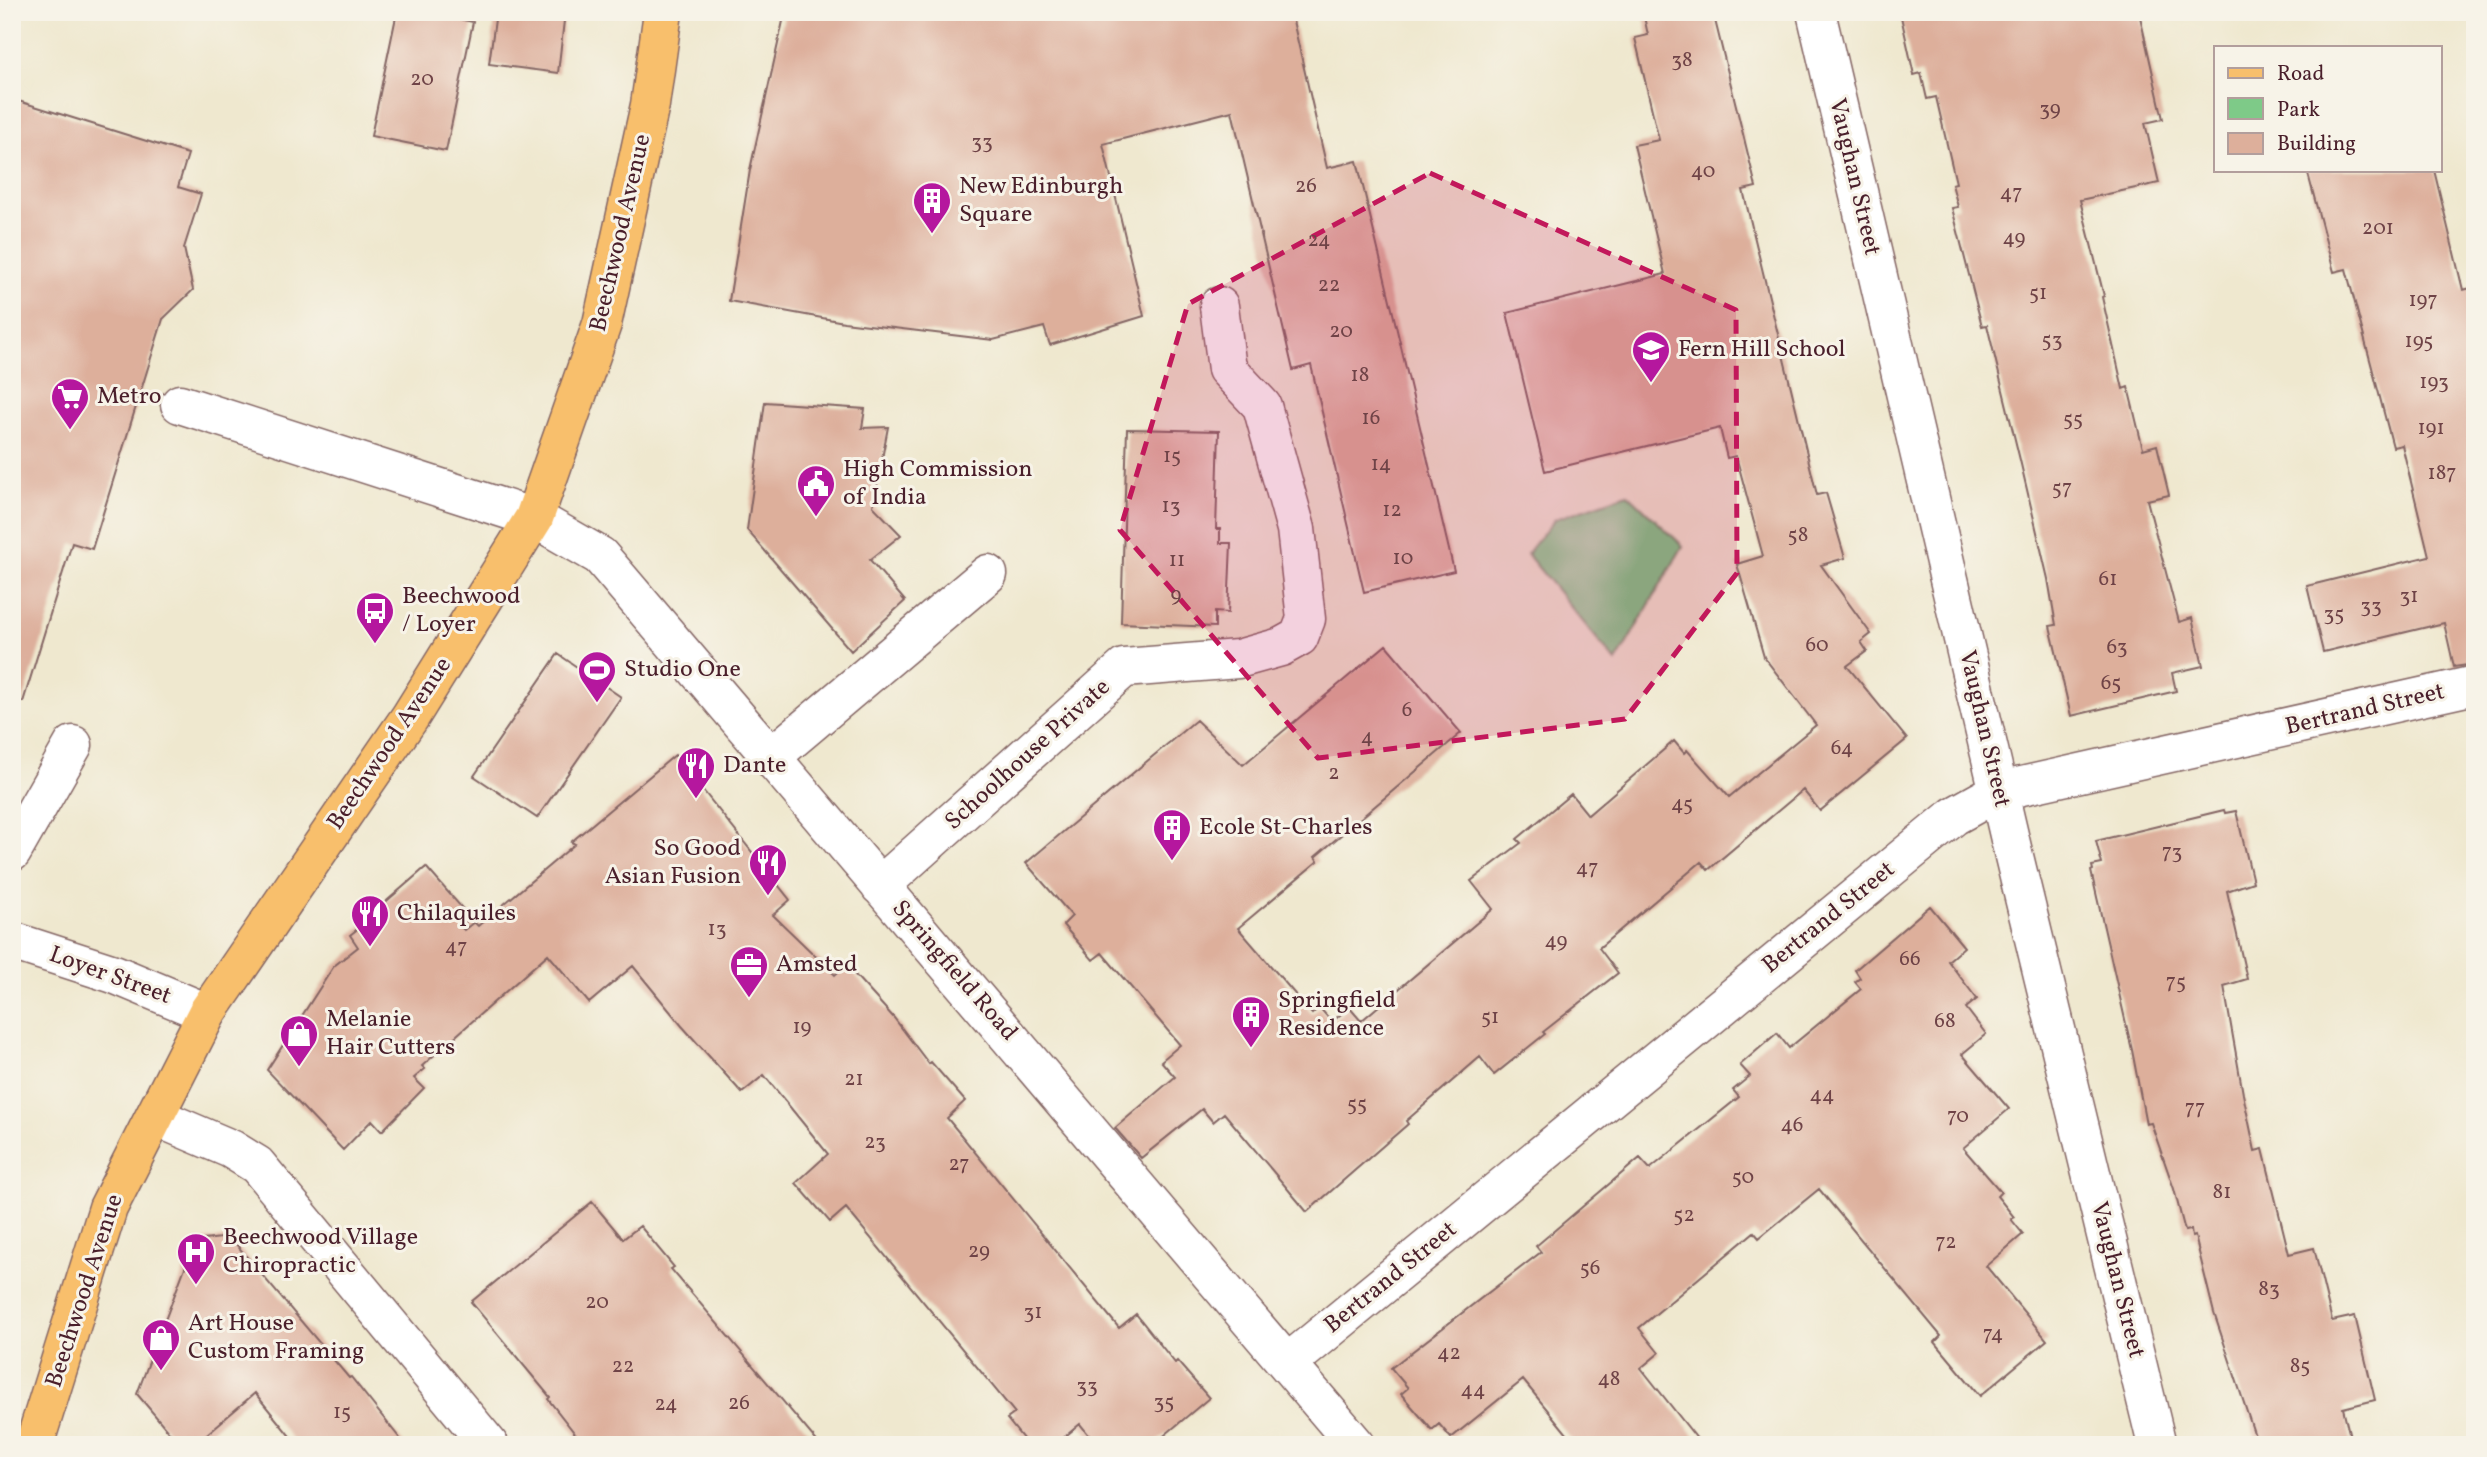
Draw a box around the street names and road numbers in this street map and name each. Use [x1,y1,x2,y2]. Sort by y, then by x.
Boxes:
street label: Vaughan Street [1819,95,1889,259]
street label: Beechwood Avenue [582,131,660,335]
street label: Vaughan Street [1949,647,2019,811]
street label: Beechwood Avenue [319,651,461,837]
street label: Schoolhouse Private [938,671,1118,839]
street label: Bertrand Street [2282,675,2448,745]
street label: Bertrand Street [1755,854,1903,982]
street label: Springfield Road [883,893,1025,1049]
street label: Loyer Street [44,938,176,1014]
street label: Beechwood Avenue [38,1190,132,1392]
street label: Vaughan Street [2081,1198,2153,1362]
street label: Bertrand Street [1317,1214,1465,1342]

